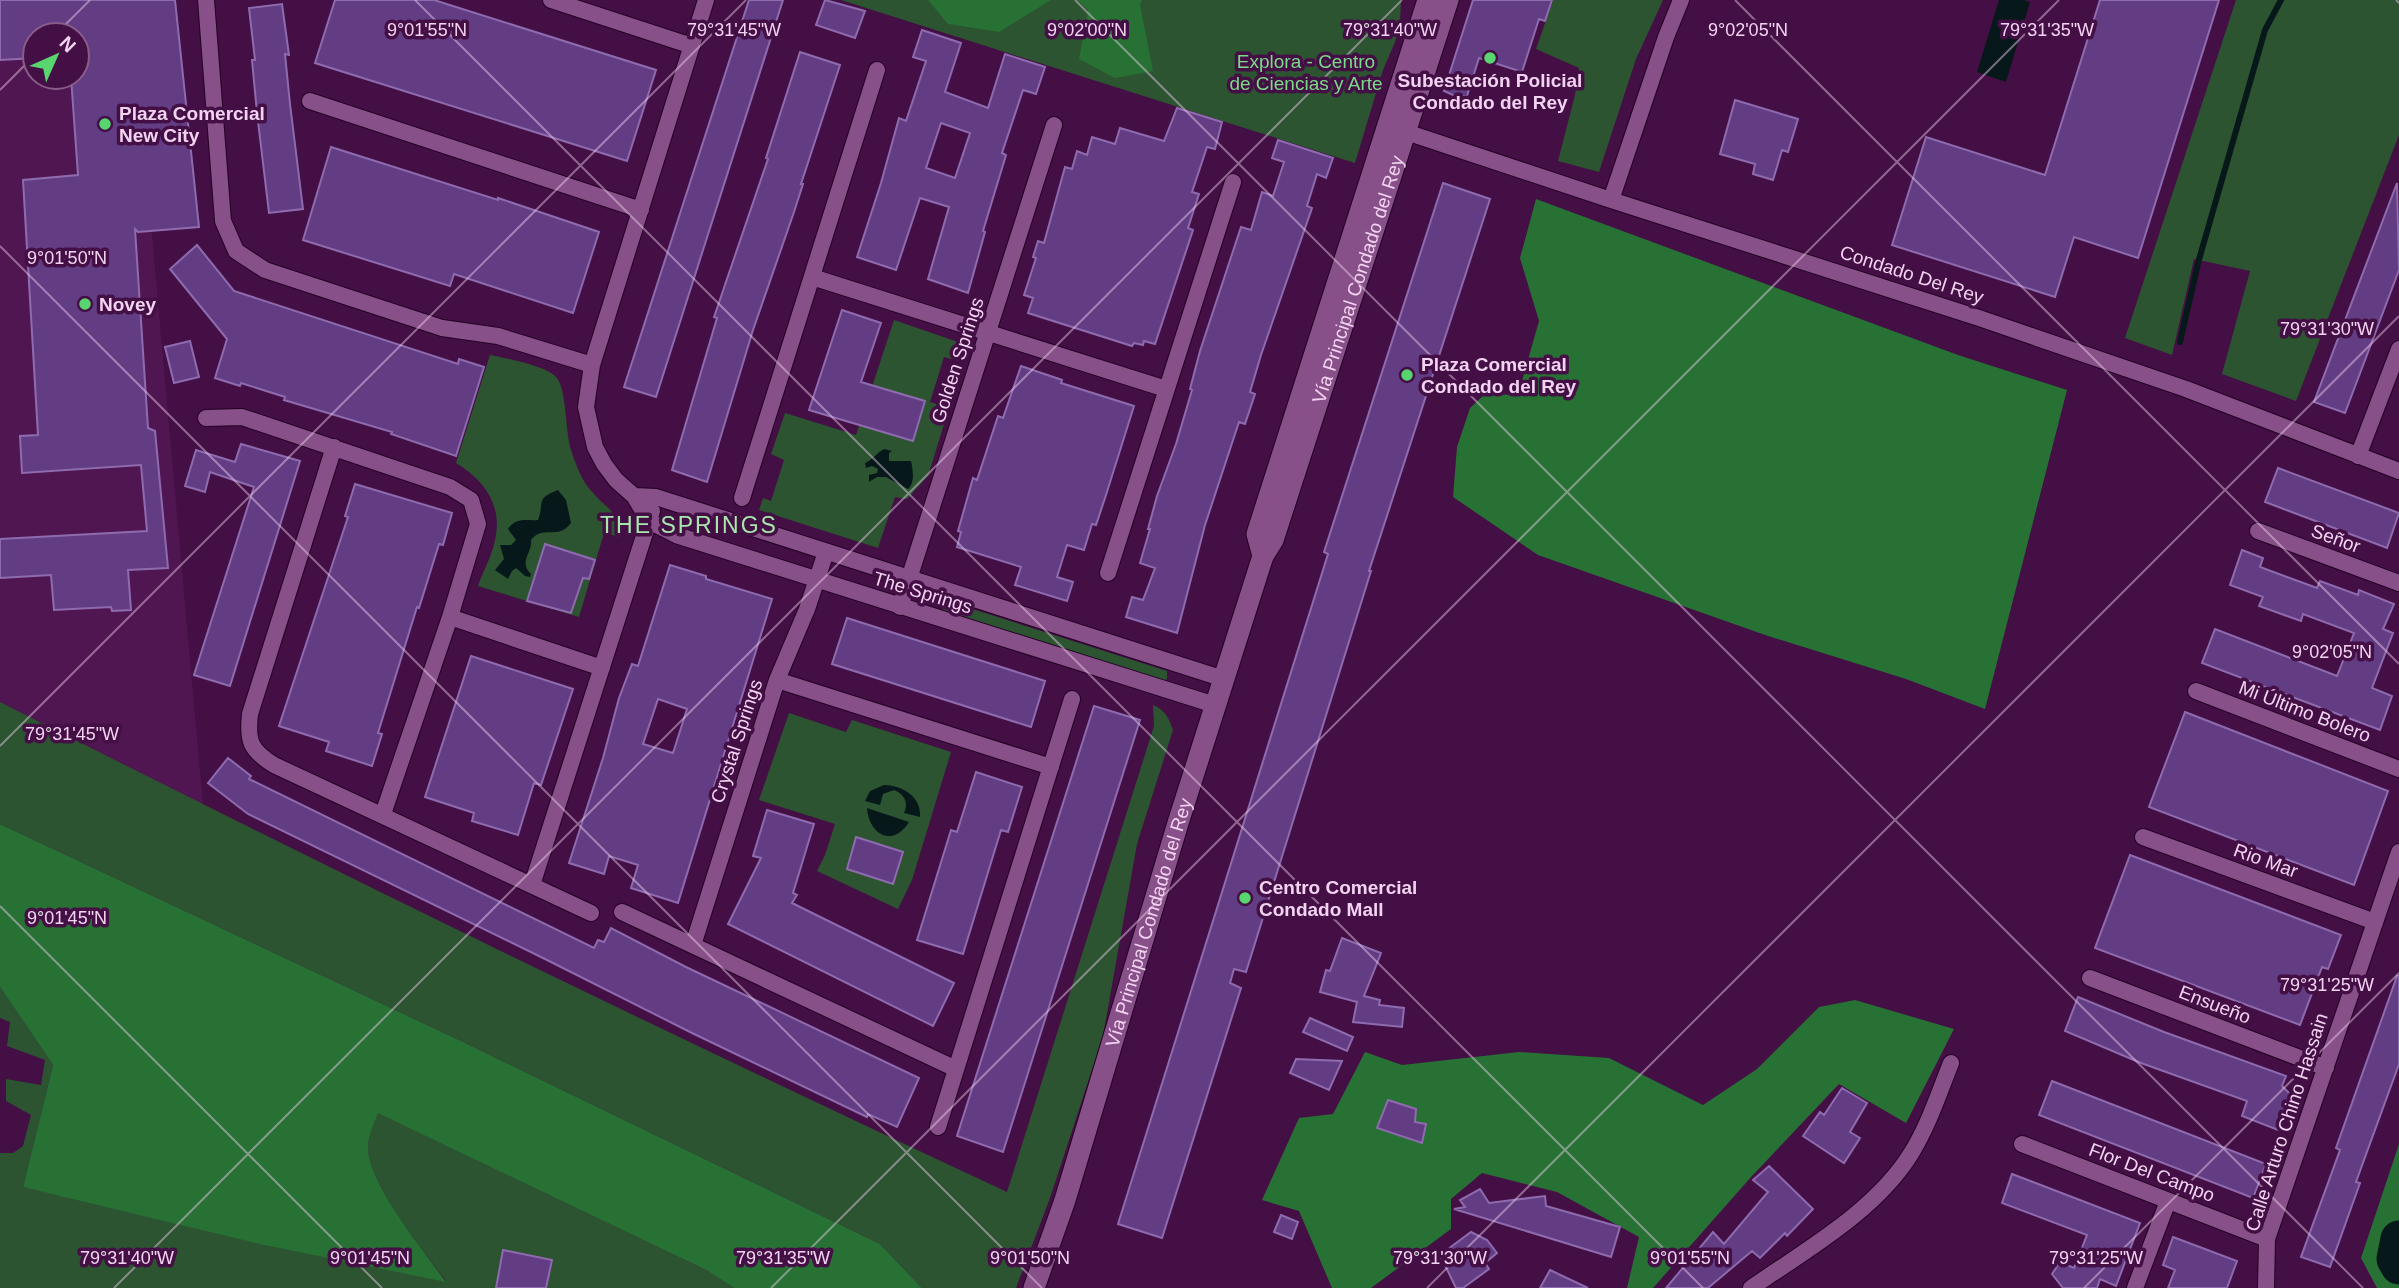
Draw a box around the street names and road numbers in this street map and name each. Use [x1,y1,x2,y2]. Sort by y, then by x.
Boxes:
street label: Vía Principal Condado del Rey [1308,153,1408,406]
street label: Condado Del Rey [1837,241,1987,308]
street label: Golden Springs [927,295,988,426]
street label: Señor [2308,520,2364,557]
street label: The Springs [871,567,975,617]
street label: Crystal Springs [707,677,766,806]
street label: Mi Último Bolero [2236,677,2374,746]
street label: Vía Principal Condado del Rey [1101,795,1196,1050]
street label: Rio Mar [2231,839,2301,882]
street label: Ensueño [2176,981,2254,1028]
street label: Calle Arturo Chino Hassain [2241,1010,2332,1234]
street label: Flor Del Campo [2086,1139,2218,1206]

